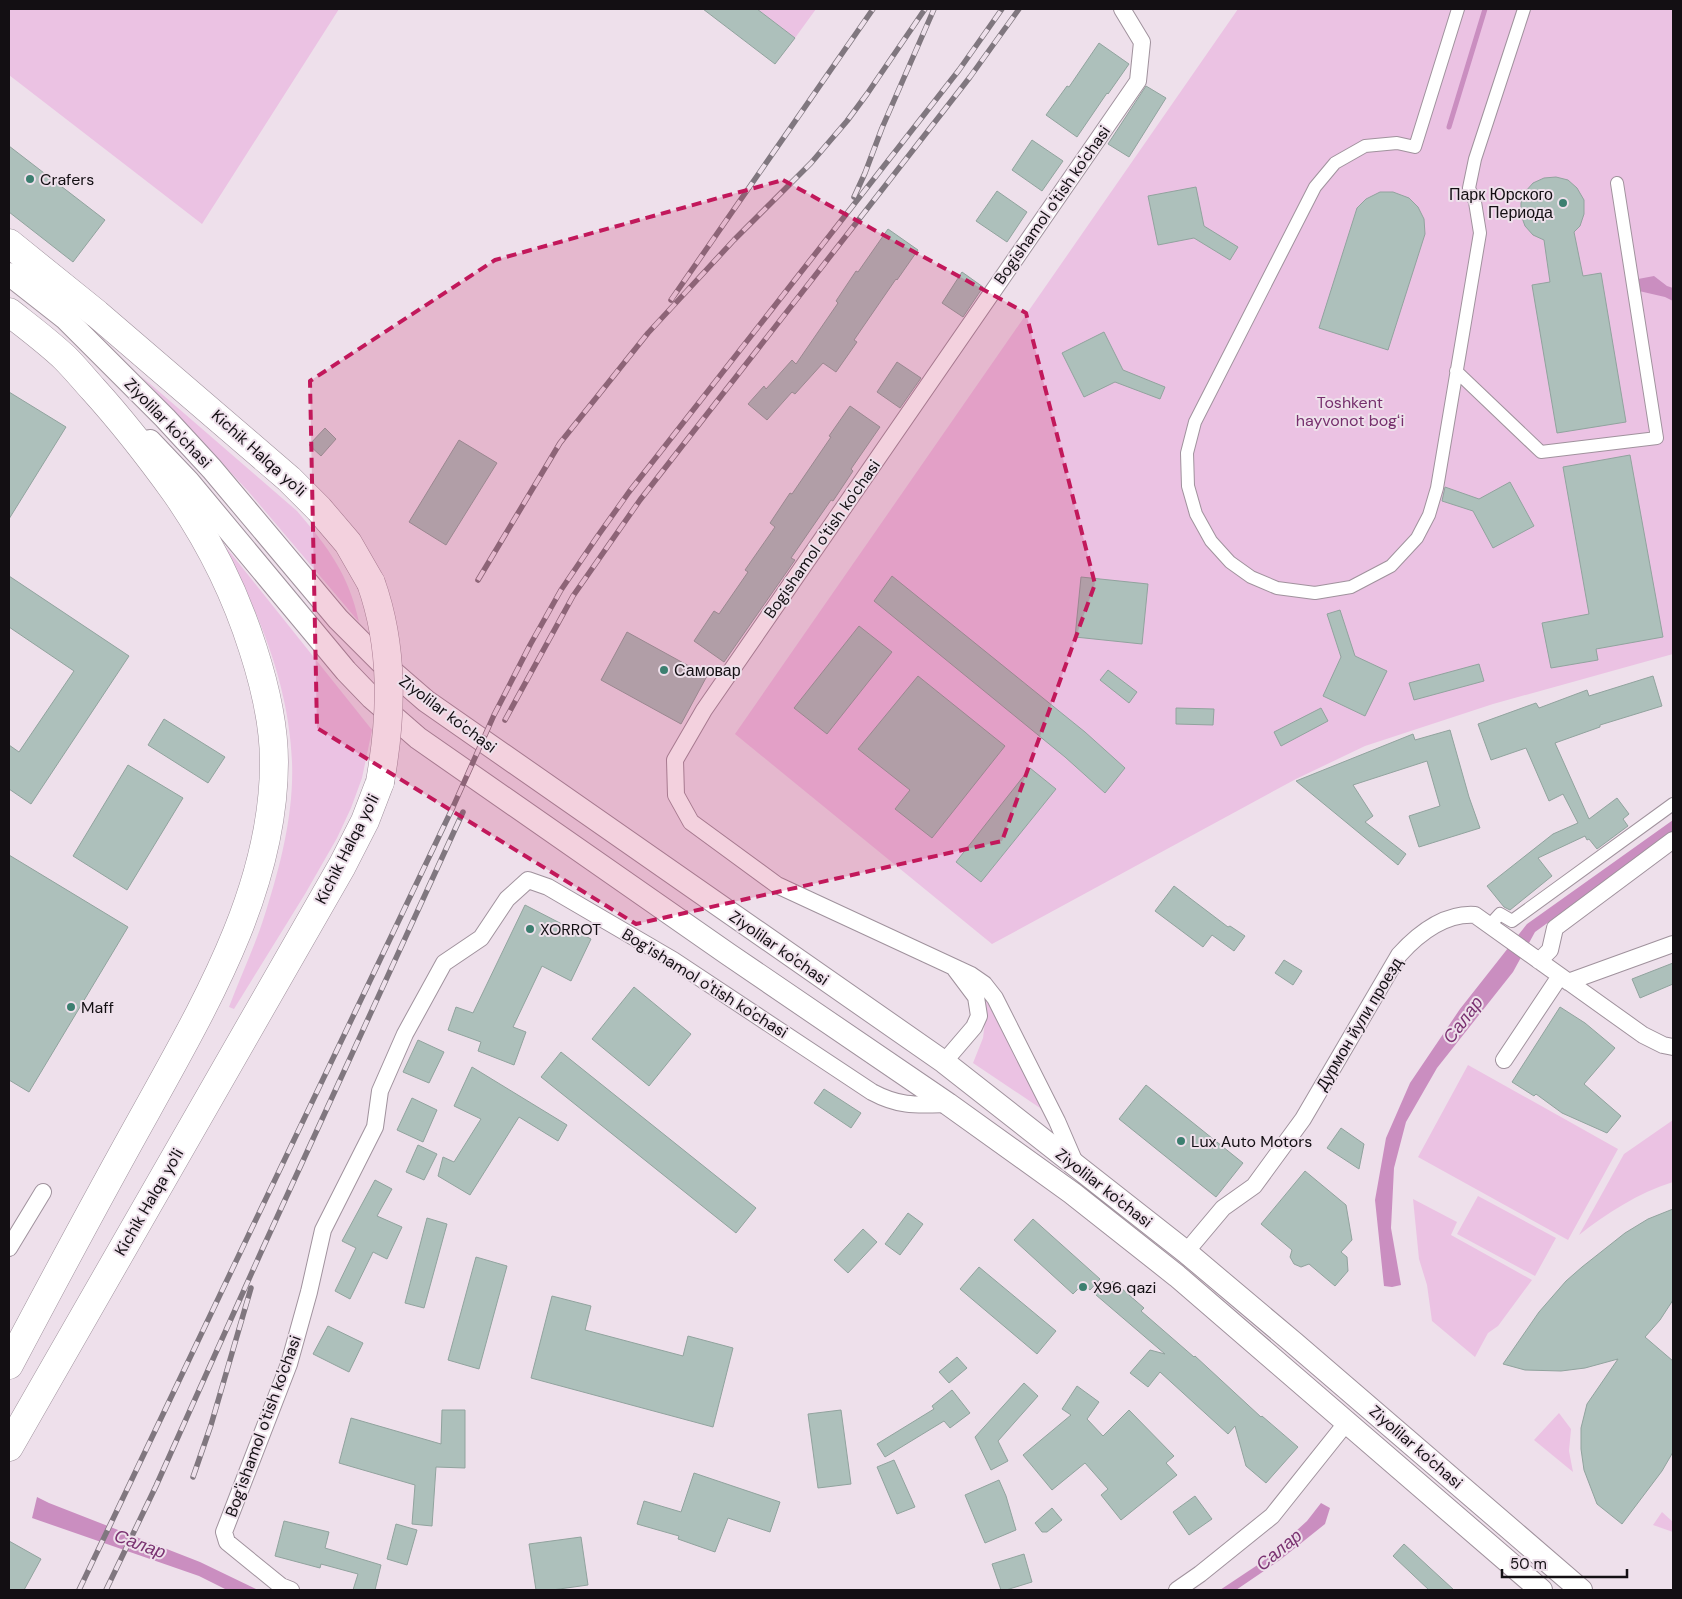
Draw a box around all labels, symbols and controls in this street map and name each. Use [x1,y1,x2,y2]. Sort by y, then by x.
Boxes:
street label: Bogishamol o'tish ko'chasi [989,122,1115,288]
place label: Crafers [40,169,94,190]
marker: Crafers [24,173,36,185]
place label: Парк Юрского Периода [1449,184,1553,223]
marker: Парк Юрского Периода [1557,197,1569,209]
street label: Ziyolilar ko'chasi [120,374,216,472]
park label: Toshkent hayvonot bogʻi [1296,392,1404,431]
street label: Kichik Halqa yo'li [207,405,311,501]
street label: Bogishamol o'tish ko'chasi [759,456,885,622]
place label: Самовар [674,660,741,681]
marker: Самовар [658,664,670,676]
street label: Ziyolilar ko'chasi [395,670,501,758]
street label: Kichik Halqa yo'li [310,790,384,908]
street label: Ziyolilar ko'chasi [725,906,833,990]
place label: XORROT [540,919,601,940]
marker: XORROT [524,923,536,935]
street label: Bog'ishamol o'tish ko'chasi [618,923,792,1043]
street label: Дурмон йули проезд [1311,953,1407,1094]
water label: Салар [1437,992,1489,1048]
place label: Maff [81,997,114,1018]
marker: Maff [65,1001,77,1013]
place label: Lux Auto Motors [1191,1131,1312,1152]
marker: Lux Auto Motors [1175,1135,1187,1147]
street label: Kichik Halqa yo'li [110,1144,188,1260]
street label: Ziyolilar ko'chasi [1051,1144,1157,1232]
place label: X96 qazi [1093,1277,1156,1298]
marker: X96 qazi [1077,1281,1089,1293]
street label: Bog'ishamol o'tish ko'chasi [220,1332,306,1520]
street label: Ziyolilar ko'chasi [1365,1401,1467,1493]
water label: Салар [111,1524,169,1564]
water label: Салар [1251,1524,1307,1576]
scale bar [1502,1546,1627,1578]
text: 50 m [1510,1554,1547,1574]

